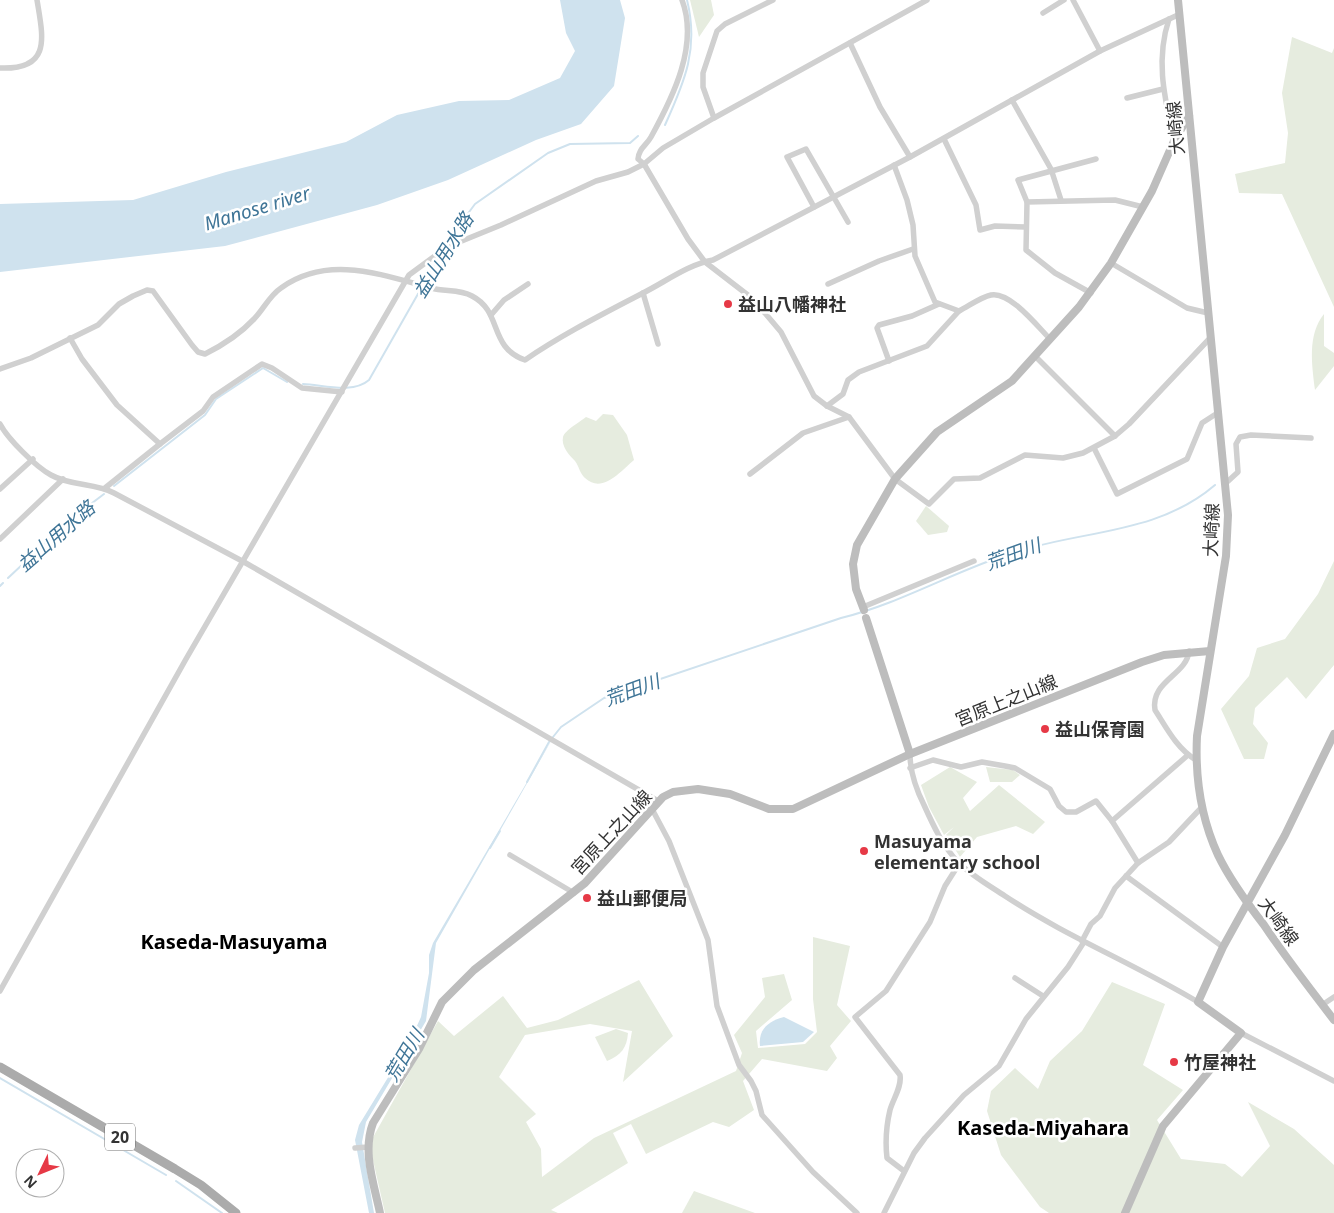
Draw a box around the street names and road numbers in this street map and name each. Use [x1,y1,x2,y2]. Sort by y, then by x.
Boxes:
street label: 大崎線 [1161,100,1189,156]
street label: 大崎線 [1198,503,1224,557]
street label: 宮原上之山線 [951,669,1061,731]
street label: 宮原上之山線 [565,784,657,880]
street label: 大崎線 [1253,892,1305,950]
road number: 20 [105,1124,135,1150]

